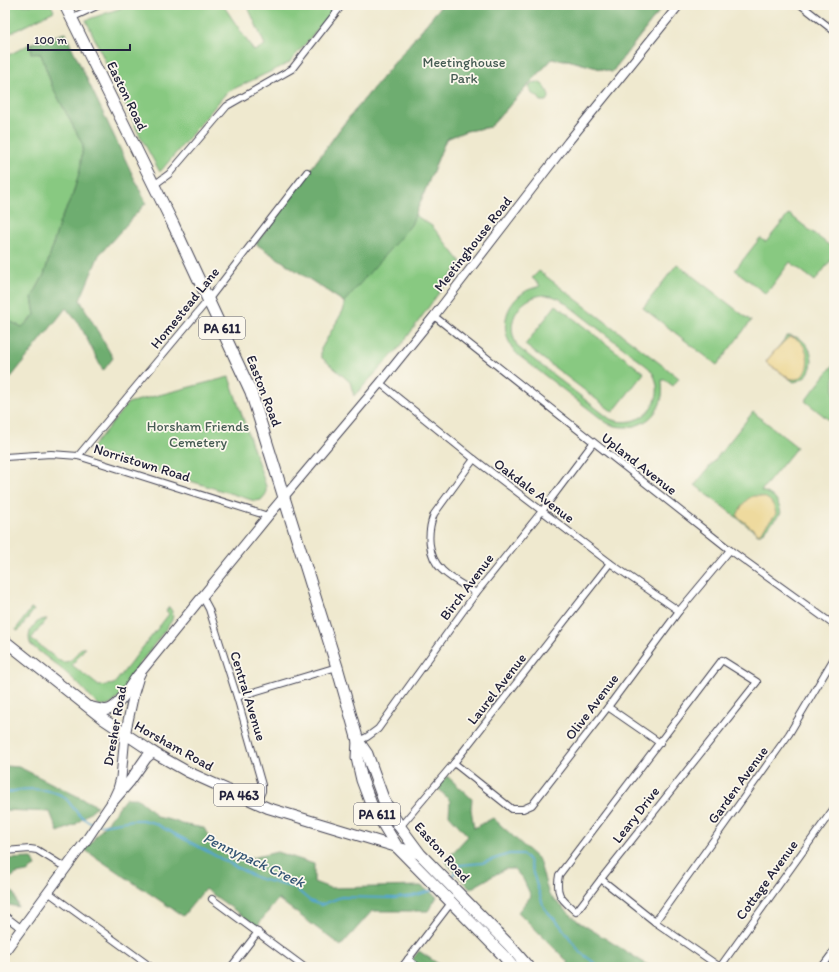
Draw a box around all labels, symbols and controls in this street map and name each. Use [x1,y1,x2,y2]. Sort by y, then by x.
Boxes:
scale bar [28,26,130,52]
text: 100 m [34,33,67,47]
park label: Meetinghouse Park [422,54,506,87]
street label: Easton Road [103,58,151,134]
street label: Meetinghouse Road [430,193,516,295]
street label: Homestead Lane [147,264,223,352]
road number: PA 611 [199,317,245,339]
street label: Easton Road [243,353,286,429]
park label: Horsham Friends Cemetery [147,418,249,451]
street label: Upland Avenue [598,429,680,499]
street label: Norristown Road [91,440,193,486]
street label: Oakdale Avenue [490,455,578,527]
street label: Birch Avenue [436,550,498,624]
street label: Central Avenue [226,649,270,743]
street label: Laurel Avenue [464,650,530,728]
street label: Olive Avenue [562,670,623,743]
street label: Dresher Road [100,684,130,767]
street label: Horsham Road [131,717,217,775]
street label: Garden Avenue [704,743,772,827]
street label: Leary Drive [609,783,664,847]
road number: PA 463 [214,784,264,806]
road number: PA 611 [354,803,400,825]
street label: Easton Road [410,818,474,886]
water label: Pennypack Creek [201,829,309,892]
street label: Cottage Avenue [732,837,802,923]

